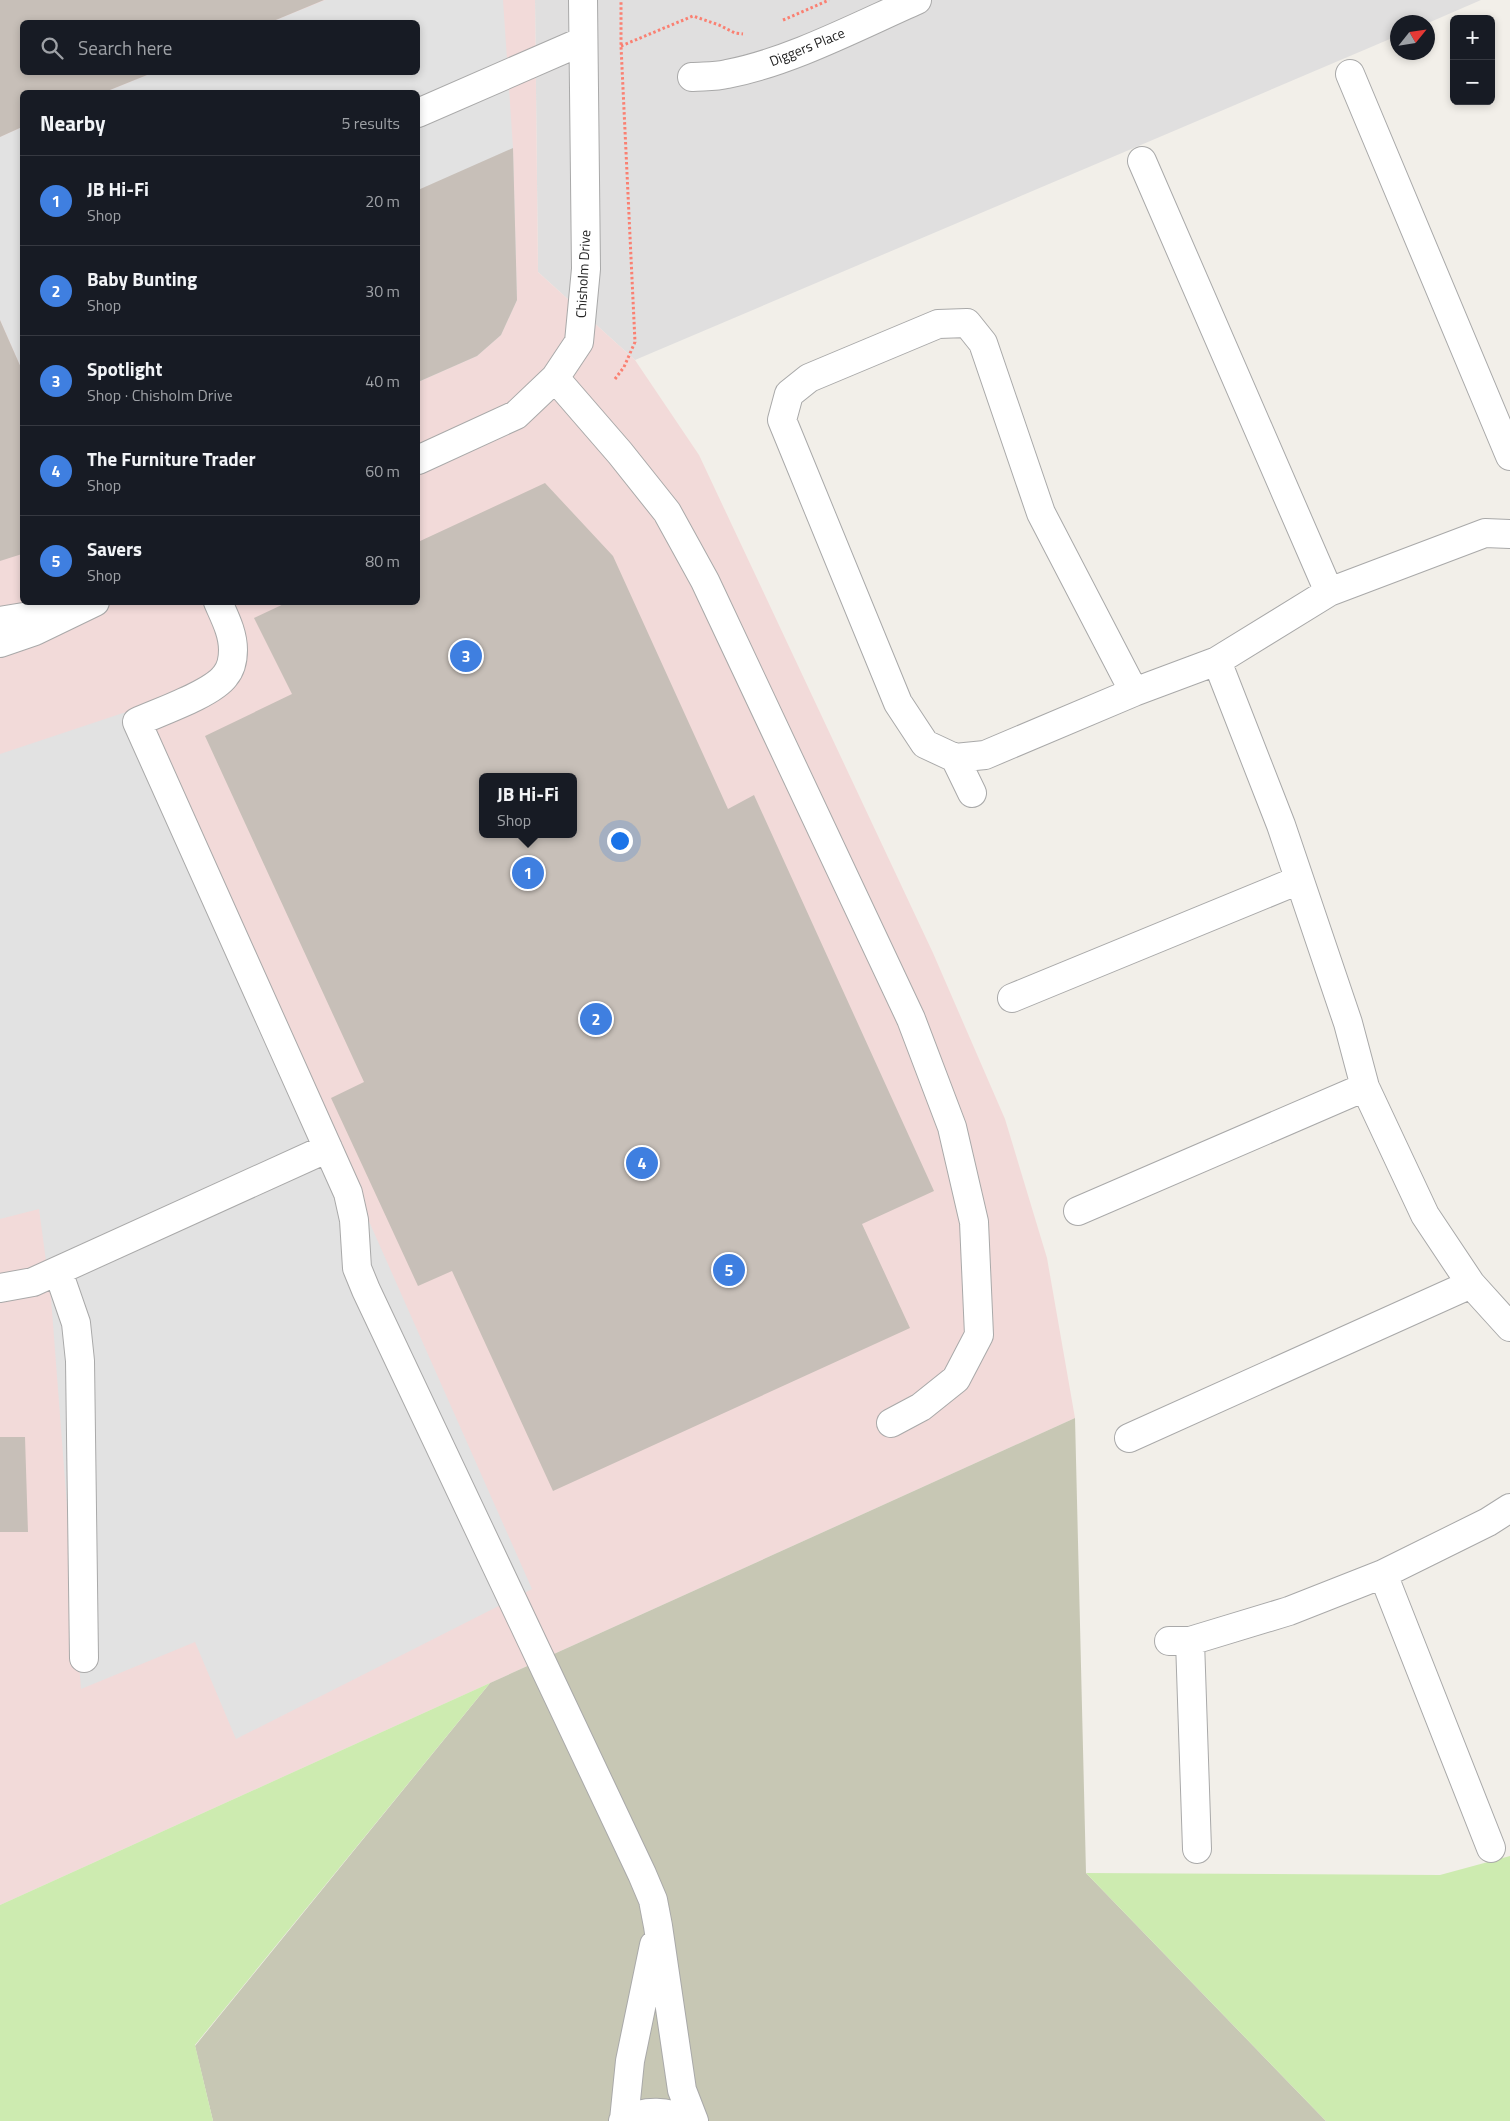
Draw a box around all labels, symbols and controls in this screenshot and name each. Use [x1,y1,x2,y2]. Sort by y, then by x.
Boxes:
north arrow [1390,15,1435,60]
map controls [1450,15,1495,105]
button: + [1450,15,1495,60]
search box [20,20,420,75]
street label: Diggers Place [766,22,848,71]
text: Search here [78,33,172,62]
icon: search [38,34,66,62]
button: − [1450,60,1495,105]
text: Nearby [40,107,105,139]
text: 5 results [341,111,400,135]
text: JB Hi-Fi [87,174,149,203]
text: 1 [52,189,60,213]
text: 20 m [365,189,400,213]
text: Shop [87,203,121,227]
street label: Chisholm Drive [570,229,595,319]
text: Baby Bunting [87,264,197,293]
text: 2 [52,279,60,303]
text: 30 m [365,279,400,303]
text: Shop [87,293,121,317]
text: Spotlight [87,354,162,383]
text: 3 [52,369,60,393]
text: 40 m [365,369,400,393]
text: Shop · Chisholm Drive [87,383,233,407]
text: The Furniture Trader [87,444,256,473]
text: 4 [52,459,60,483]
text: 60 m [365,459,400,483]
text: Shop [87,473,121,497]
text: Savers [87,534,142,563]
text: 5 [52,549,60,573]
text: 80 m [365,549,400,573]
text: Shop [87,563,121,587]
pin: 3 [450,637,482,675]
popup [479,773,577,838]
text: JB Hi-Fi [497,779,559,808]
text: Shop [497,808,531,832]
your location [607,828,633,854]
pin: 1 [512,854,544,892]
pin: 2 [580,1000,612,1038]
pin: 4 [626,1144,658,1182]
pin: 5 [713,1251,745,1289]

